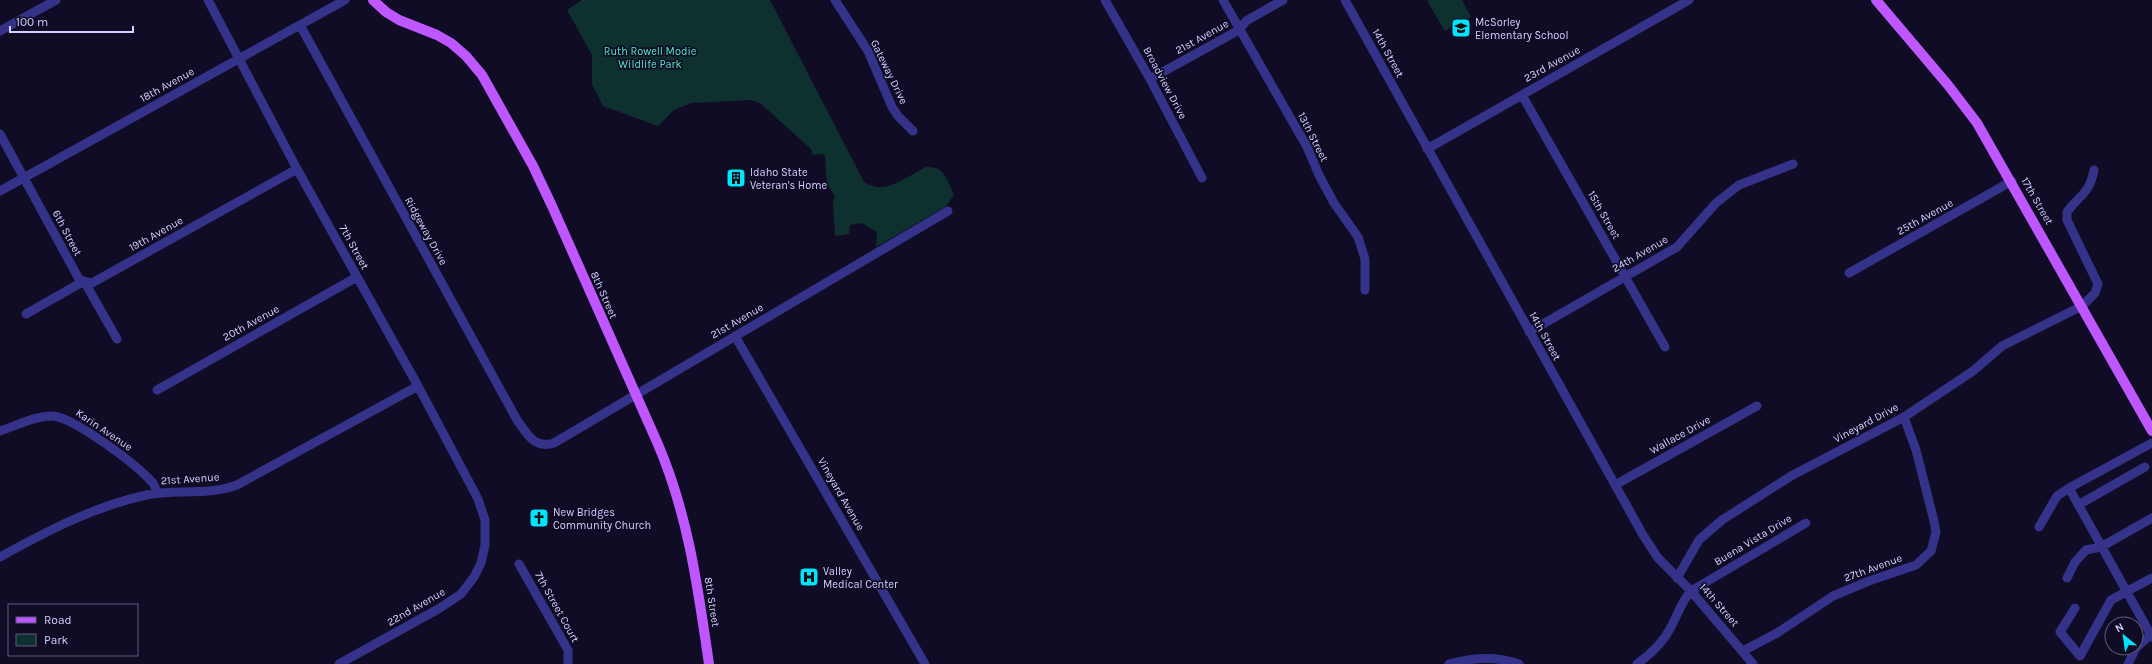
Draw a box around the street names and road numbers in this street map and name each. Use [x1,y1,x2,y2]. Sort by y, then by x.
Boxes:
street label: 21st Avenue [1173,17,1231,57]
street label: 14th Street [1369,27,1407,79]
street label: Gateway Drive [868,38,910,107]
street label: 23rd Avenue [1522,43,1583,85]
street label: Broadview Drive [1140,45,1190,122]
street label: 18th Avenue [138,65,197,105]
street label: 13th Street [1295,110,1331,164]
street label: 17th Street [2018,175,2056,227]
street label: 15th Street [1585,189,1623,241]
street label: Ridgeway Drive [402,195,450,268]
street label: 25th Avenue [1895,196,1956,238]
street label: 6th Street [50,208,84,258]
street label: 19th Avenue [127,214,186,254]
street label: 7th Street [336,223,372,271]
street label: 24th Avenue [1610,233,1670,275]
street label: 8th Street [588,269,620,321]
street label: 21st Avenue [708,301,766,341]
street label: 20th Avenue [221,302,282,344]
street label: 14th Street [1526,310,1564,362]
street label: Vineyard Drive [1831,400,1901,446]
street label: Karin Avenue [73,406,135,454]
street label: Wallace Drive [1647,413,1713,457]
street label: Vineyard Avenue [815,455,867,533]
street label: 21st Avenue [160,470,220,488]
street label: Buena Vista Drive [1712,512,1794,568]
street label: 27th Avenue [1842,551,1904,585]
street label: 7th Street Court [532,569,582,645]
street label: 8th Street [702,576,722,628]
street label: 14th Street [1697,581,1741,629]
street label: 22nd Avenue [385,585,448,629]

